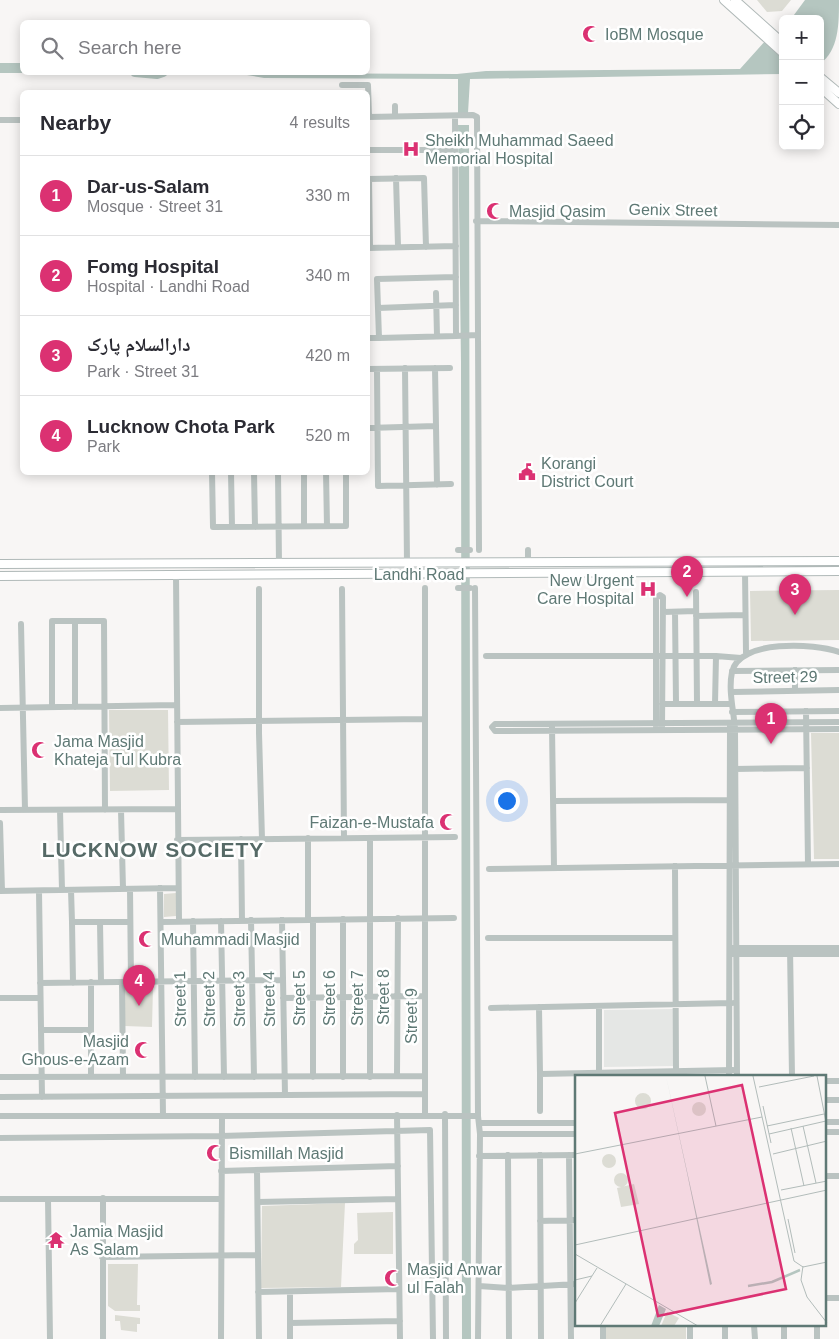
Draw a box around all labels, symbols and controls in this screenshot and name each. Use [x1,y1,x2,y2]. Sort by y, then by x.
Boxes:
map controls [779,15,824,150]
button: + [779,15,824,60]
search box [20,20,370,75]
mosque icon: IoBM Mosque [581,24,601,44]
place label: IoBM Mosque [605,26,704,43]
icon: search [38,34,66,62]
text: Search here [78,37,182,58]
button: − [779,60,824,105]
button: locate [779,105,824,150]
text: Nearby [40,111,111,134]
text: 4 results [290,114,350,131]
place label: Sheikh Muhammad Saeed Memorial Hospital [425,132,614,167]
hospital icon: Sheikh Muhammad Saeed Memorial Hospital [401,139,421,159]
text: Dar-us-Salam [87,176,210,197]
text: 1 [52,187,60,204]
text: 330 m [306,187,350,204]
text: Mosque · Street 31 [87,198,223,215]
mosque icon: Masjid Qasim [485,201,505,221]
street label: Genix Street [628,201,718,219]
place label: Masjid Qasim [509,203,606,220]
text: Fomg Hospital [87,256,219,277]
text: 2 [52,267,60,284]
text: 340 m [306,267,350,284]
text: Hospital · Landhi Road [87,278,250,295]
text: دارالسلام پارک [87,334,191,355]
text: 3 [52,347,60,364]
text: 420 m [306,347,350,364]
text: Park · Street 31 [87,363,199,380]
text: Lucknow Chota Park [87,416,275,437]
text: 4 [52,427,60,444]
text: 520 m [306,427,350,444]
text: Park [87,438,120,455]
place label: Korangi District Court [541,455,634,490]
public building icon: Korangi District Court [517,462,537,482]
pin: 2 [671,556,703,597]
street label: Landhi Road [374,566,464,583]
place label: New Urgent Care Hospital [537,572,635,607]
pin: 3 [779,574,811,615]
hospital icon: New Urgent Care Hospital [638,579,658,599]
street label: Street 29 [752,668,818,686]
pin: 1 [755,703,787,744]
place label: Jama Masjid Khateja Tul Kubra [54,733,181,768]
mosque icon: Jama Masjid Khateja Tul Kubra [30,740,50,760]
your location [494,788,520,814]
mosque icon: Faizan-e-Mustafa [438,812,458,832]
place label: Faizan-e-Mustafa [310,814,434,831]
district label: LUCKNOW SOCIETY [42,838,264,861]
mosque icon: Muhammadi Masjid [137,929,157,949]
place label: Muhammadi Masjid [161,931,300,948]
pin: 4 [123,965,155,1006]
street label: Street 8 [375,969,392,1025]
street label: Street 5 [291,970,308,1026]
street label: Street 6 [321,970,338,1026]
street label: Street 7 [349,970,366,1026]
street label: Street 1 [171,971,189,1027]
street label: Street 2 [200,971,218,1027]
street label: Street 3 [230,971,248,1027]
street label: Street 4 [260,971,278,1027]
street label: Street 9 [403,988,420,1044]
place label: Masjid Ghous-e-Azam [21,1033,129,1068]
mosque icon: Masjid Ghous-e-Azam [133,1040,153,1060]
inset map [575,1075,826,1326]
mosque icon: Bismillah Masjid [205,1143,225,1163]
place label: Bismillah Masjid [229,1145,344,1162]
place label: Jamia Masjid As Salam [70,1223,163,1258]
temple icon: Jamia Masjid As Salam [46,1230,66,1250]
place label: Masjid Anwar ul Falah [407,1261,503,1296]
mosque icon: Masjid Anwar ul Falah [383,1268,403,1288]

